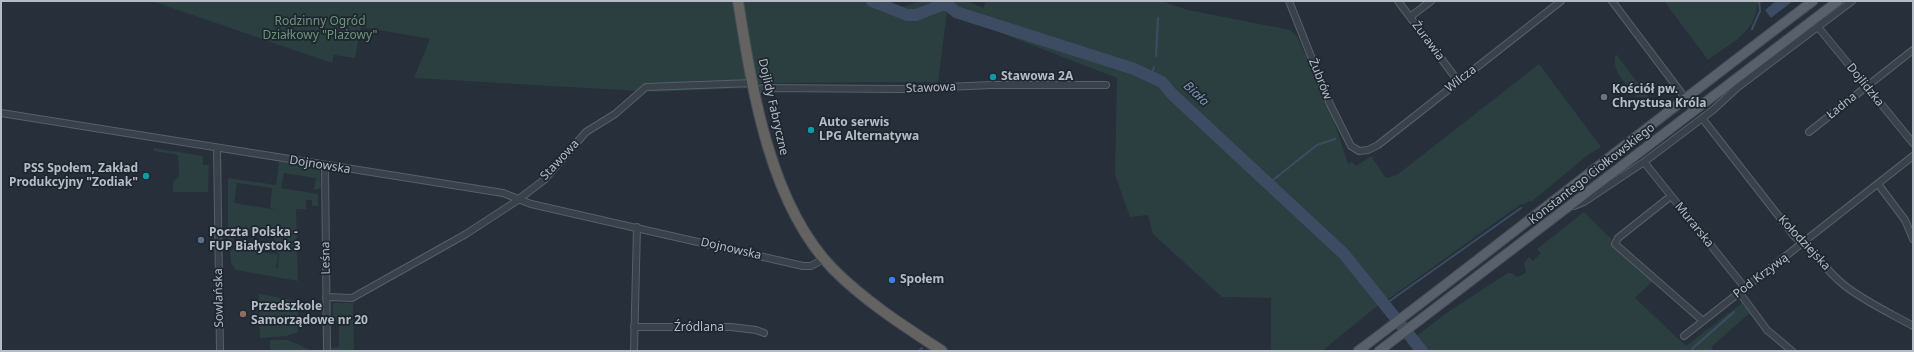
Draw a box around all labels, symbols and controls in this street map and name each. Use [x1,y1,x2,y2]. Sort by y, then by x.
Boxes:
park label: Rodzinny Ogród Działkowy "Plażowy" [263,15,377,43]
street label: Żurawia [1409,19,1447,63]
street label: Żubrów [1305,56,1335,102]
street label: Dojlidy Fabryczne [755,57,791,157]
street label: Dojlidzka [1843,60,1887,110]
street label: Wilcza [1443,62,1479,96]
place label: Stawowa 2A [1001,70,1073,84]
marker: Stawowa 2A [988,72,998,82]
water label: Biała [1180,78,1212,110]
street label: Stawowa [906,80,956,96]
place label: Kościół pw. Chrystusa Króla [1612,83,1706,111]
street label: Ładna [1824,90,1860,122]
marker: Kościół pw. Chrystusa Króla [1599,92,1609,102]
place label: Auto serwis LPG Alternatywa [819,116,919,144]
street label: Konstantego Ciołkowskiego [1526,120,1658,228]
marker: Auto serwis LPG Alternatywa [806,125,816,135]
street label: Stawowa [538,137,582,183]
street label: Dojnowska [288,153,352,177]
place label: PSS Społem, Zakład Produkcyjny "Zodiak" [9,162,138,190]
marker: PSS Społem, Zakład Produkcyjny "Zodiak" [141,171,151,181]
street label: Murarska [1672,200,1716,250]
street label: Kołodziejska [1775,213,1833,273]
place label: Poczta Polska - FUP Białystok 3 [209,226,301,254]
marker: Poczta Polska - FUP Białystok 3 [196,235,206,245]
street label: Dojnowska [699,235,763,263]
street label: Leśna [319,241,333,275]
street label: Pod Krzywą [1731,251,1791,301]
street label: Sowlańska [211,268,227,328]
place label: Społem [900,273,944,287]
marker: Społem [887,275,897,285]
place label: Przedszkole Samorządowe nr 20 [251,300,368,328]
marker: Przedszkole Samorządowe nr 20 [238,309,248,319]
street label: Źródlana [674,321,724,335]

